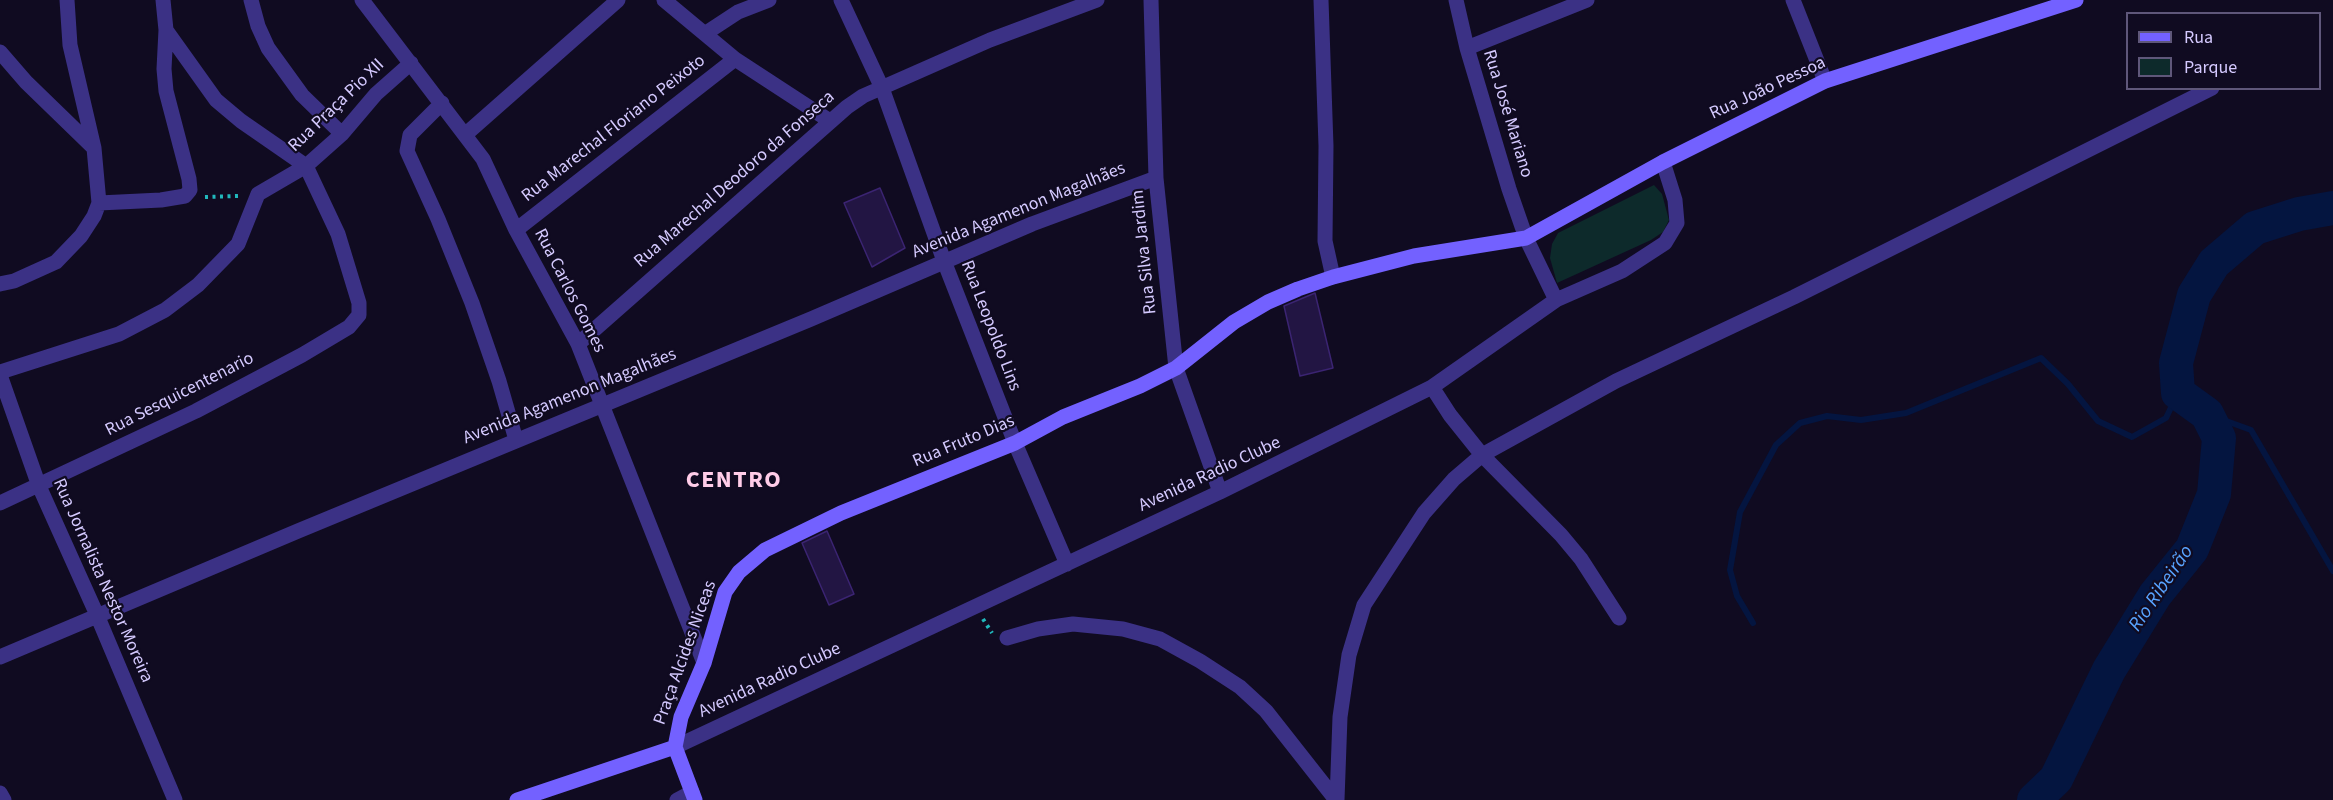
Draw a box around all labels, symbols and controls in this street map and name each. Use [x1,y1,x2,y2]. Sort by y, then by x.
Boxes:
legend [2126,12,2321,90]
text: Rua [2184,25,2213,50]
street label: Rua José Mariano [1477,47,1537,181]
street label: Rua Marechal Floriano Peixoto [518,51,710,207]
street label: Rua João Pessoa [1707,53,1829,125]
street label: Rua Praça Pio XII [284,55,390,157]
text: Parque [2184,55,2237,80]
street label: Rua Marechal Deodoro da Fonseca [630,87,840,273]
street label: Avenida Agamenon Magalhães [909,158,1129,264]
street label: Rua Silva Jardim [1128,189,1162,315]
street label: Rua Carlos Gomes [529,226,609,356]
street label: Rua Leopoldo Lins [955,258,1025,394]
street label: Avenida Agamenon Magalhães [460,344,680,450]
street label: Rua Sesquicentenario [102,348,258,442]
street label: Rua Fruto Dias [910,411,1018,473]
street label: Avenida Radio Clube [1135,433,1285,517]
district label: CENTRO [686,468,782,496]
street label: Rua Jornalista Nestor Moreira [47,476,157,686]
water label: Rio Ribeirão [2124,541,2200,637]
street label: Praça Alcides Niceas [650,578,722,728]
street label: Avenida Radio Clube [695,639,845,723]

